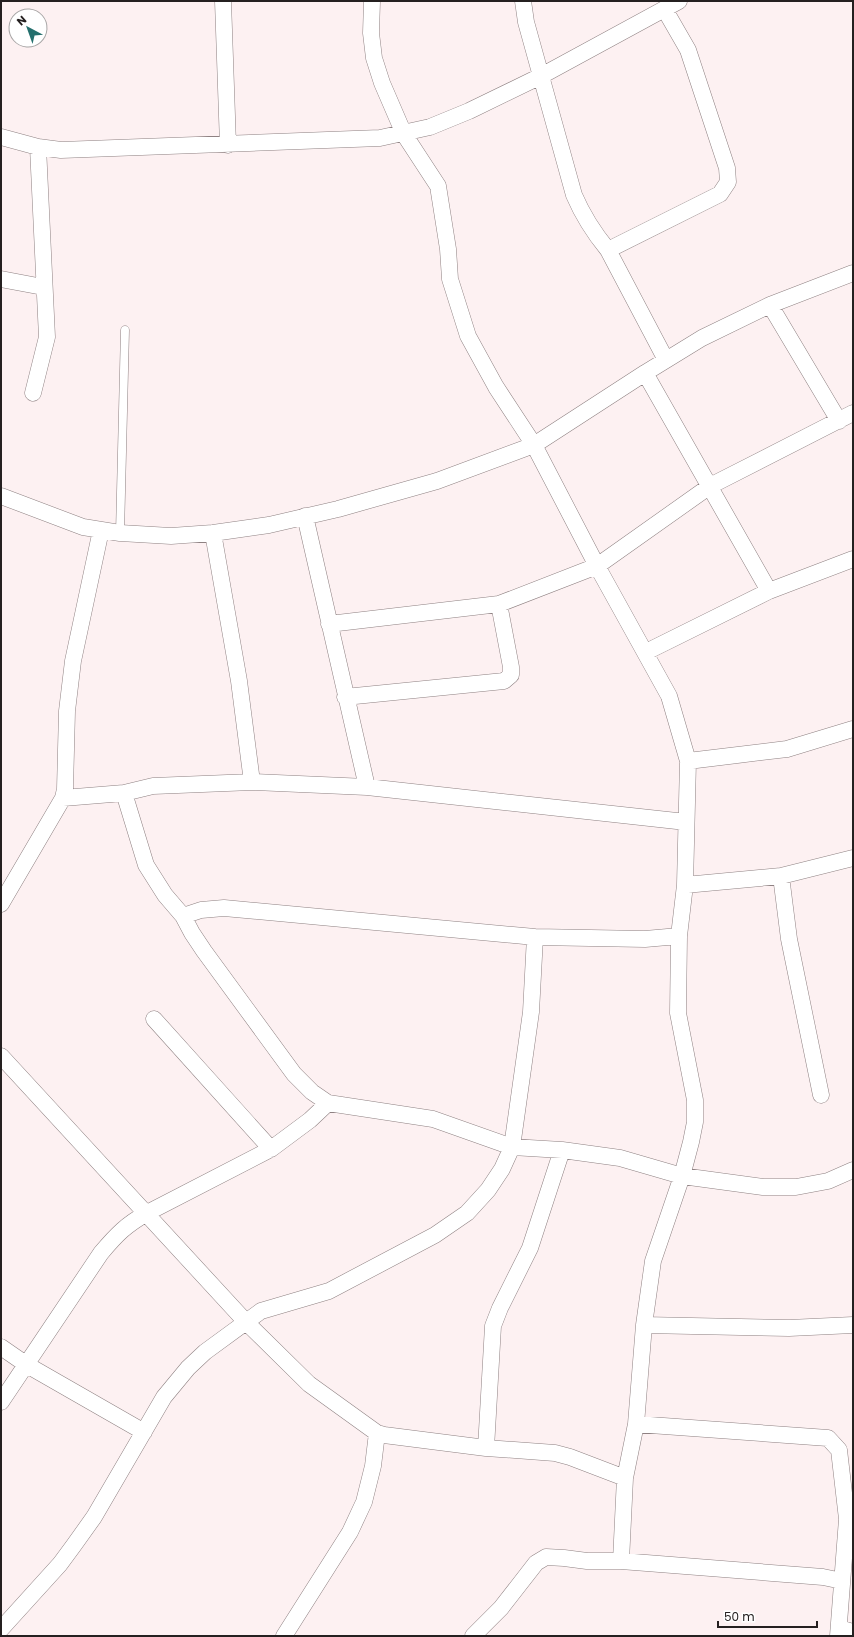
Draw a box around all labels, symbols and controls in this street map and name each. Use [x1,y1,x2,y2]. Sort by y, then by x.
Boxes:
north arrow [8,8,48,48]
text: N [13,12,30,29]
scale bar [718,1603,817,1629]
text: 50 m [724,1608,755,1625]

